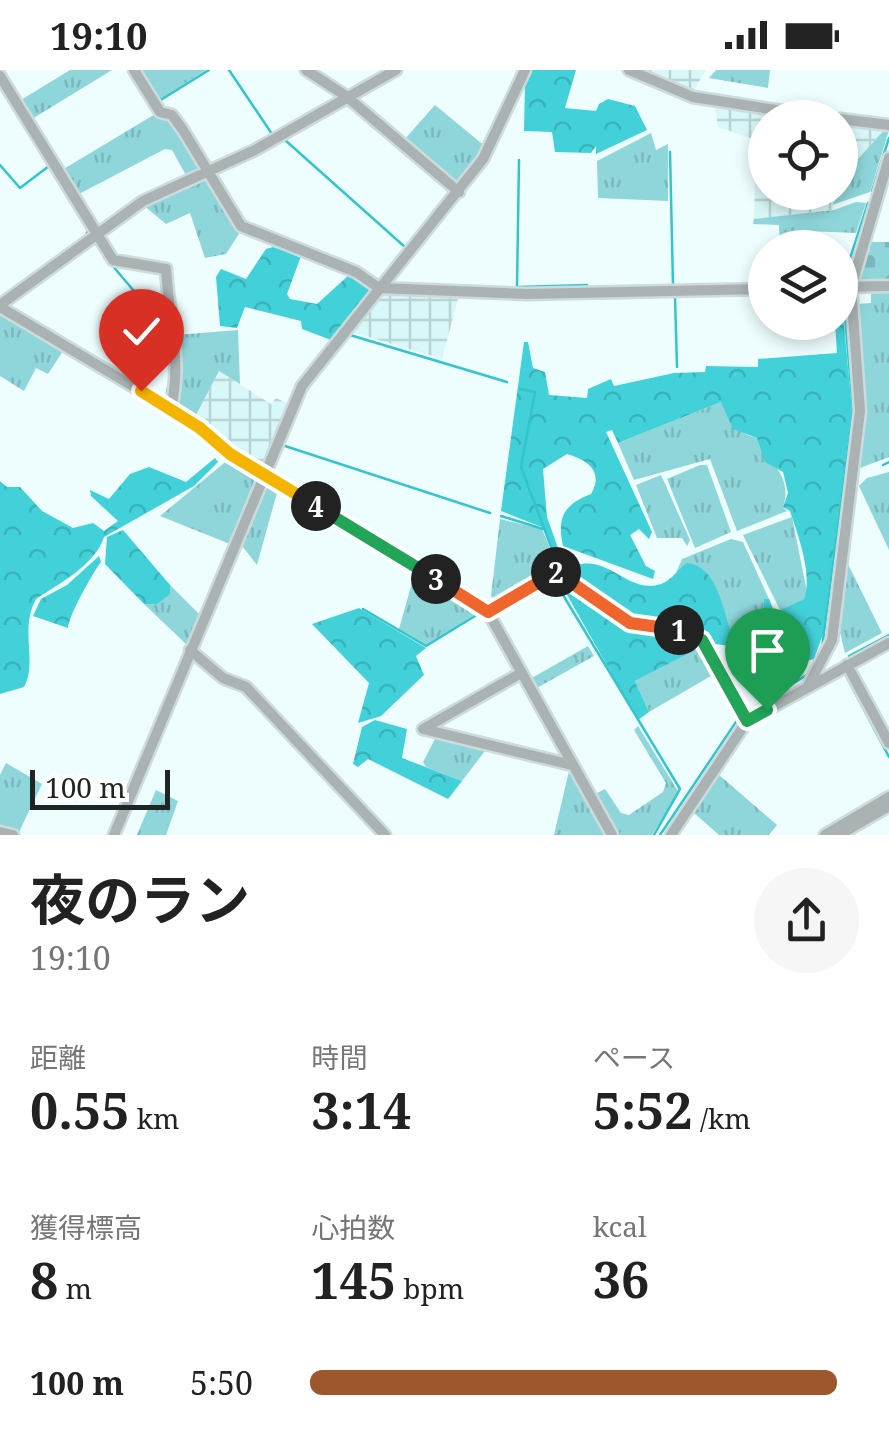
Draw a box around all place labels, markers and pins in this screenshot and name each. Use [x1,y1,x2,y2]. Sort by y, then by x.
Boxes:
pin [99,289,184,392]
pin: 4 [291,481,341,531]
pin: 2 [531,547,581,597]
pin: 3 [411,554,461,604]
pin: 1 [654,605,704,655]
pin [725,608,810,711]

